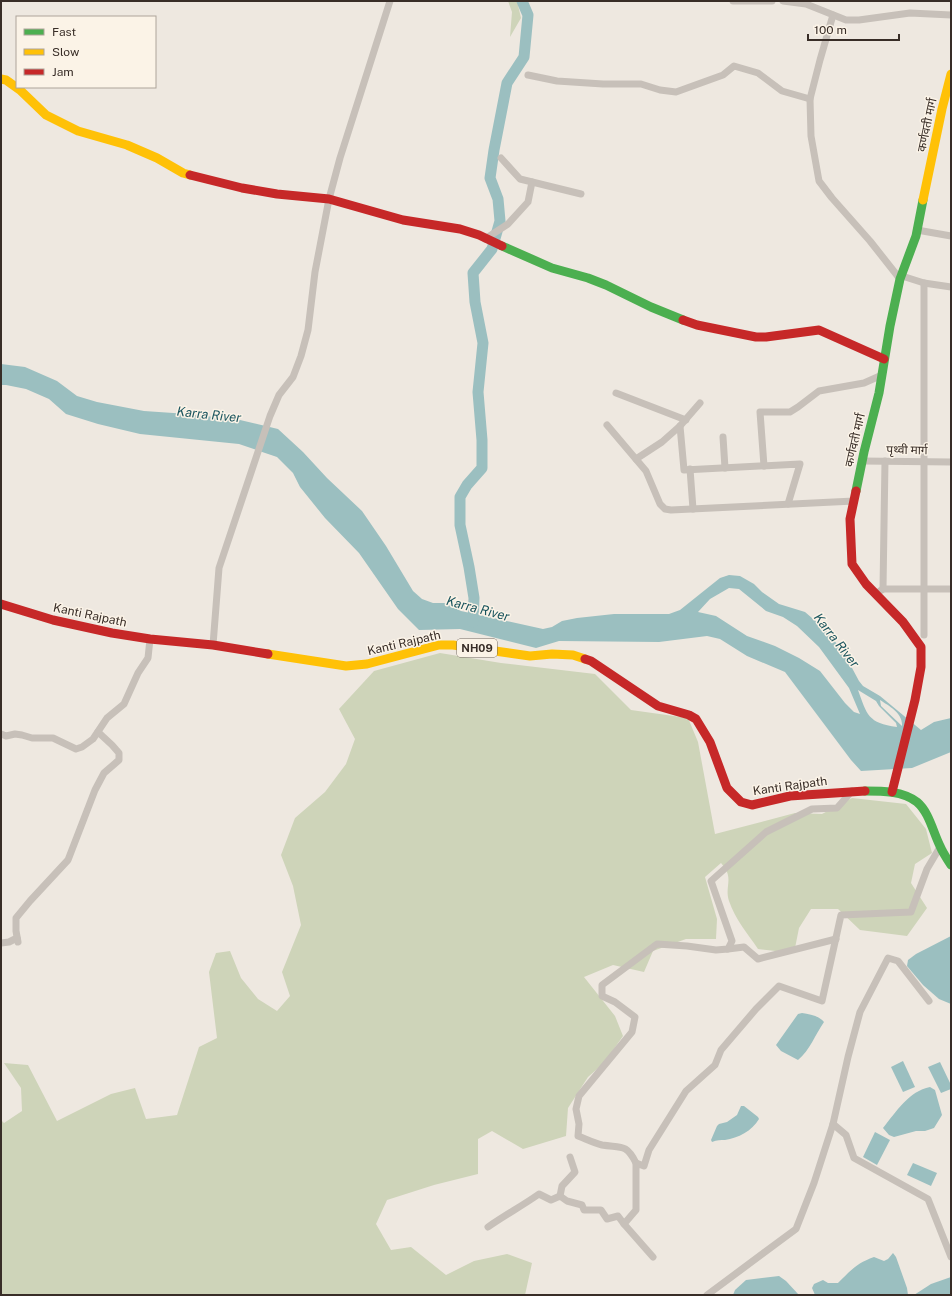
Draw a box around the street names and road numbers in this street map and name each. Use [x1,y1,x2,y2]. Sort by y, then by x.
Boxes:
street label: कर्णवती मार्ग [914,96,940,153]
street label: कर्णवती मार्ग [841,411,868,468]
street label: पृथ्वी मार्ग [886,442,929,457]
street label: Kanti Rajpath [52,600,128,630]
street label: Kanti Rajpath [366,628,442,658]
road number: NH09 [457,639,497,657]
street label: Kanti Rajpath [752,774,828,798]

